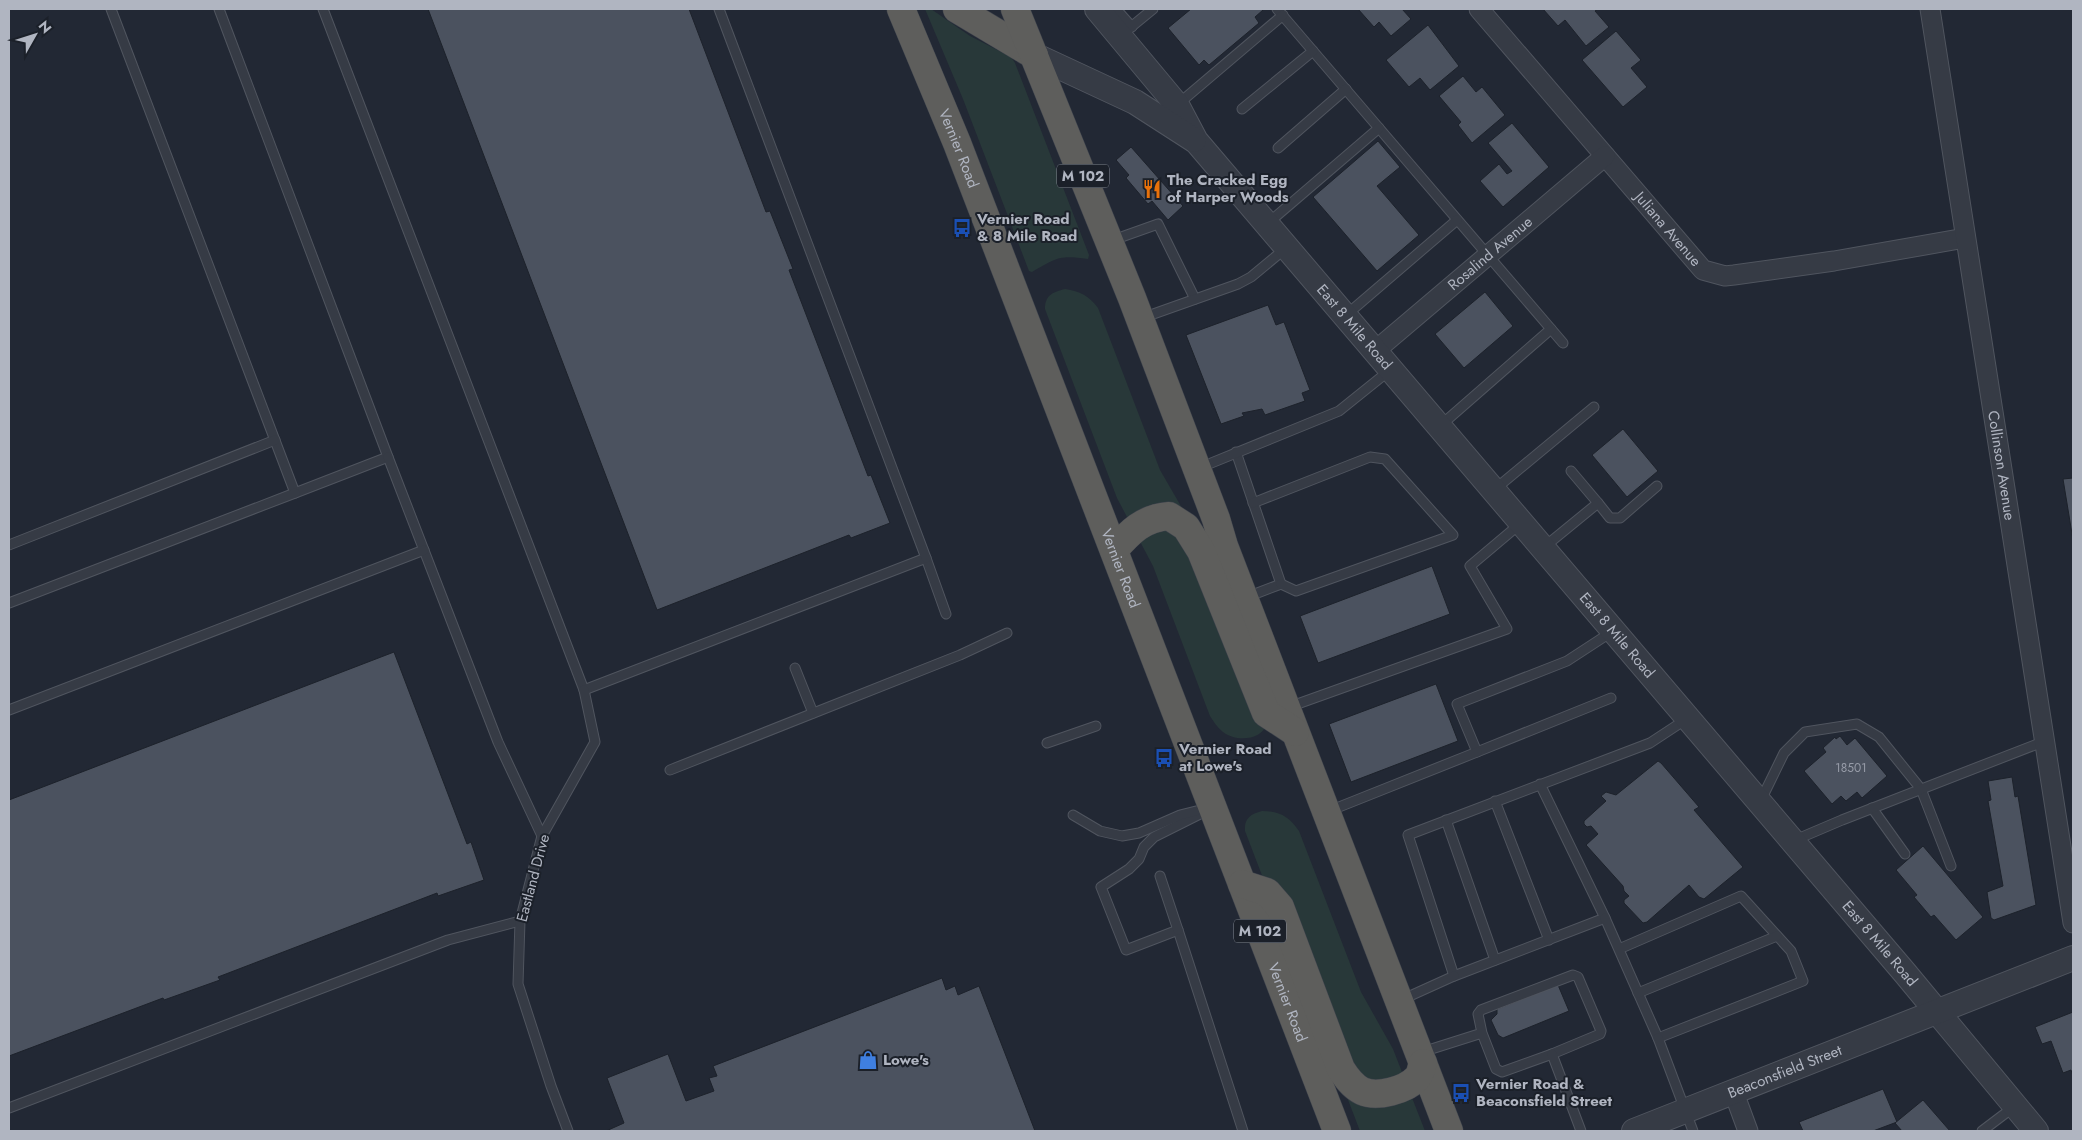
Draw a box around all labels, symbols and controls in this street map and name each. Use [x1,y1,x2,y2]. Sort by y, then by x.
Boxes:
north arrow [10,10,60,60]
text: N [34,16,56,37]
street label: Vernier Road [933,106,984,191]
road number: M 102 [1057,165,1109,188]
place label: The Cracked Egg of Harper Woods [1167,169,1289,208]
restaurant icon: The Cracked Egg of Harper Woods [1141,178,1163,200]
street label: Juliana Avenue [1628,185,1707,272]
place label: Vernier Road & 8 Mile Road [976,208,1077,247]
street label: Rosalind Avenue [1443,211,1538,296]
bus stop icon: Vernier Road & 8 Mile Road [951,217,973,239]
street label: East 8 Mile Road [1312,279,1397,375]
street label: Collinson Avenue [1982,409,2021,522]
street label: Vernier Road [1095,526,1146,611]
street label: East 8 Mile Road [1574,588,1660,683]
place label: Vernier Road at Lowe's [1178,738,1272,777]
bus stop icon: Vernier Road at Lowe's [1153,747,1175,769]
house number: 18501 [1835,759,1867,777]
street label: Eastland Drive [511,831,555,924]
street label: East 8 Mile Road [1837,896,1923,991]
road number: M 102 [1234,919,1286,942]
street label: Vernier Road [1262,960,1313,1045]
street label: Beaconsfield Street [1724,1039,1845,1104]
shop icon: Lowe's [857,1049,879,1071]
place label: Lowe's [883,1049,929,1071]
place label: Vernier Road & Beaconsfield Street [1475,1073,1612,1112]
bus stop icon: Vernier Road & Beaconsfield Street [1450,1082,1472,1104]

